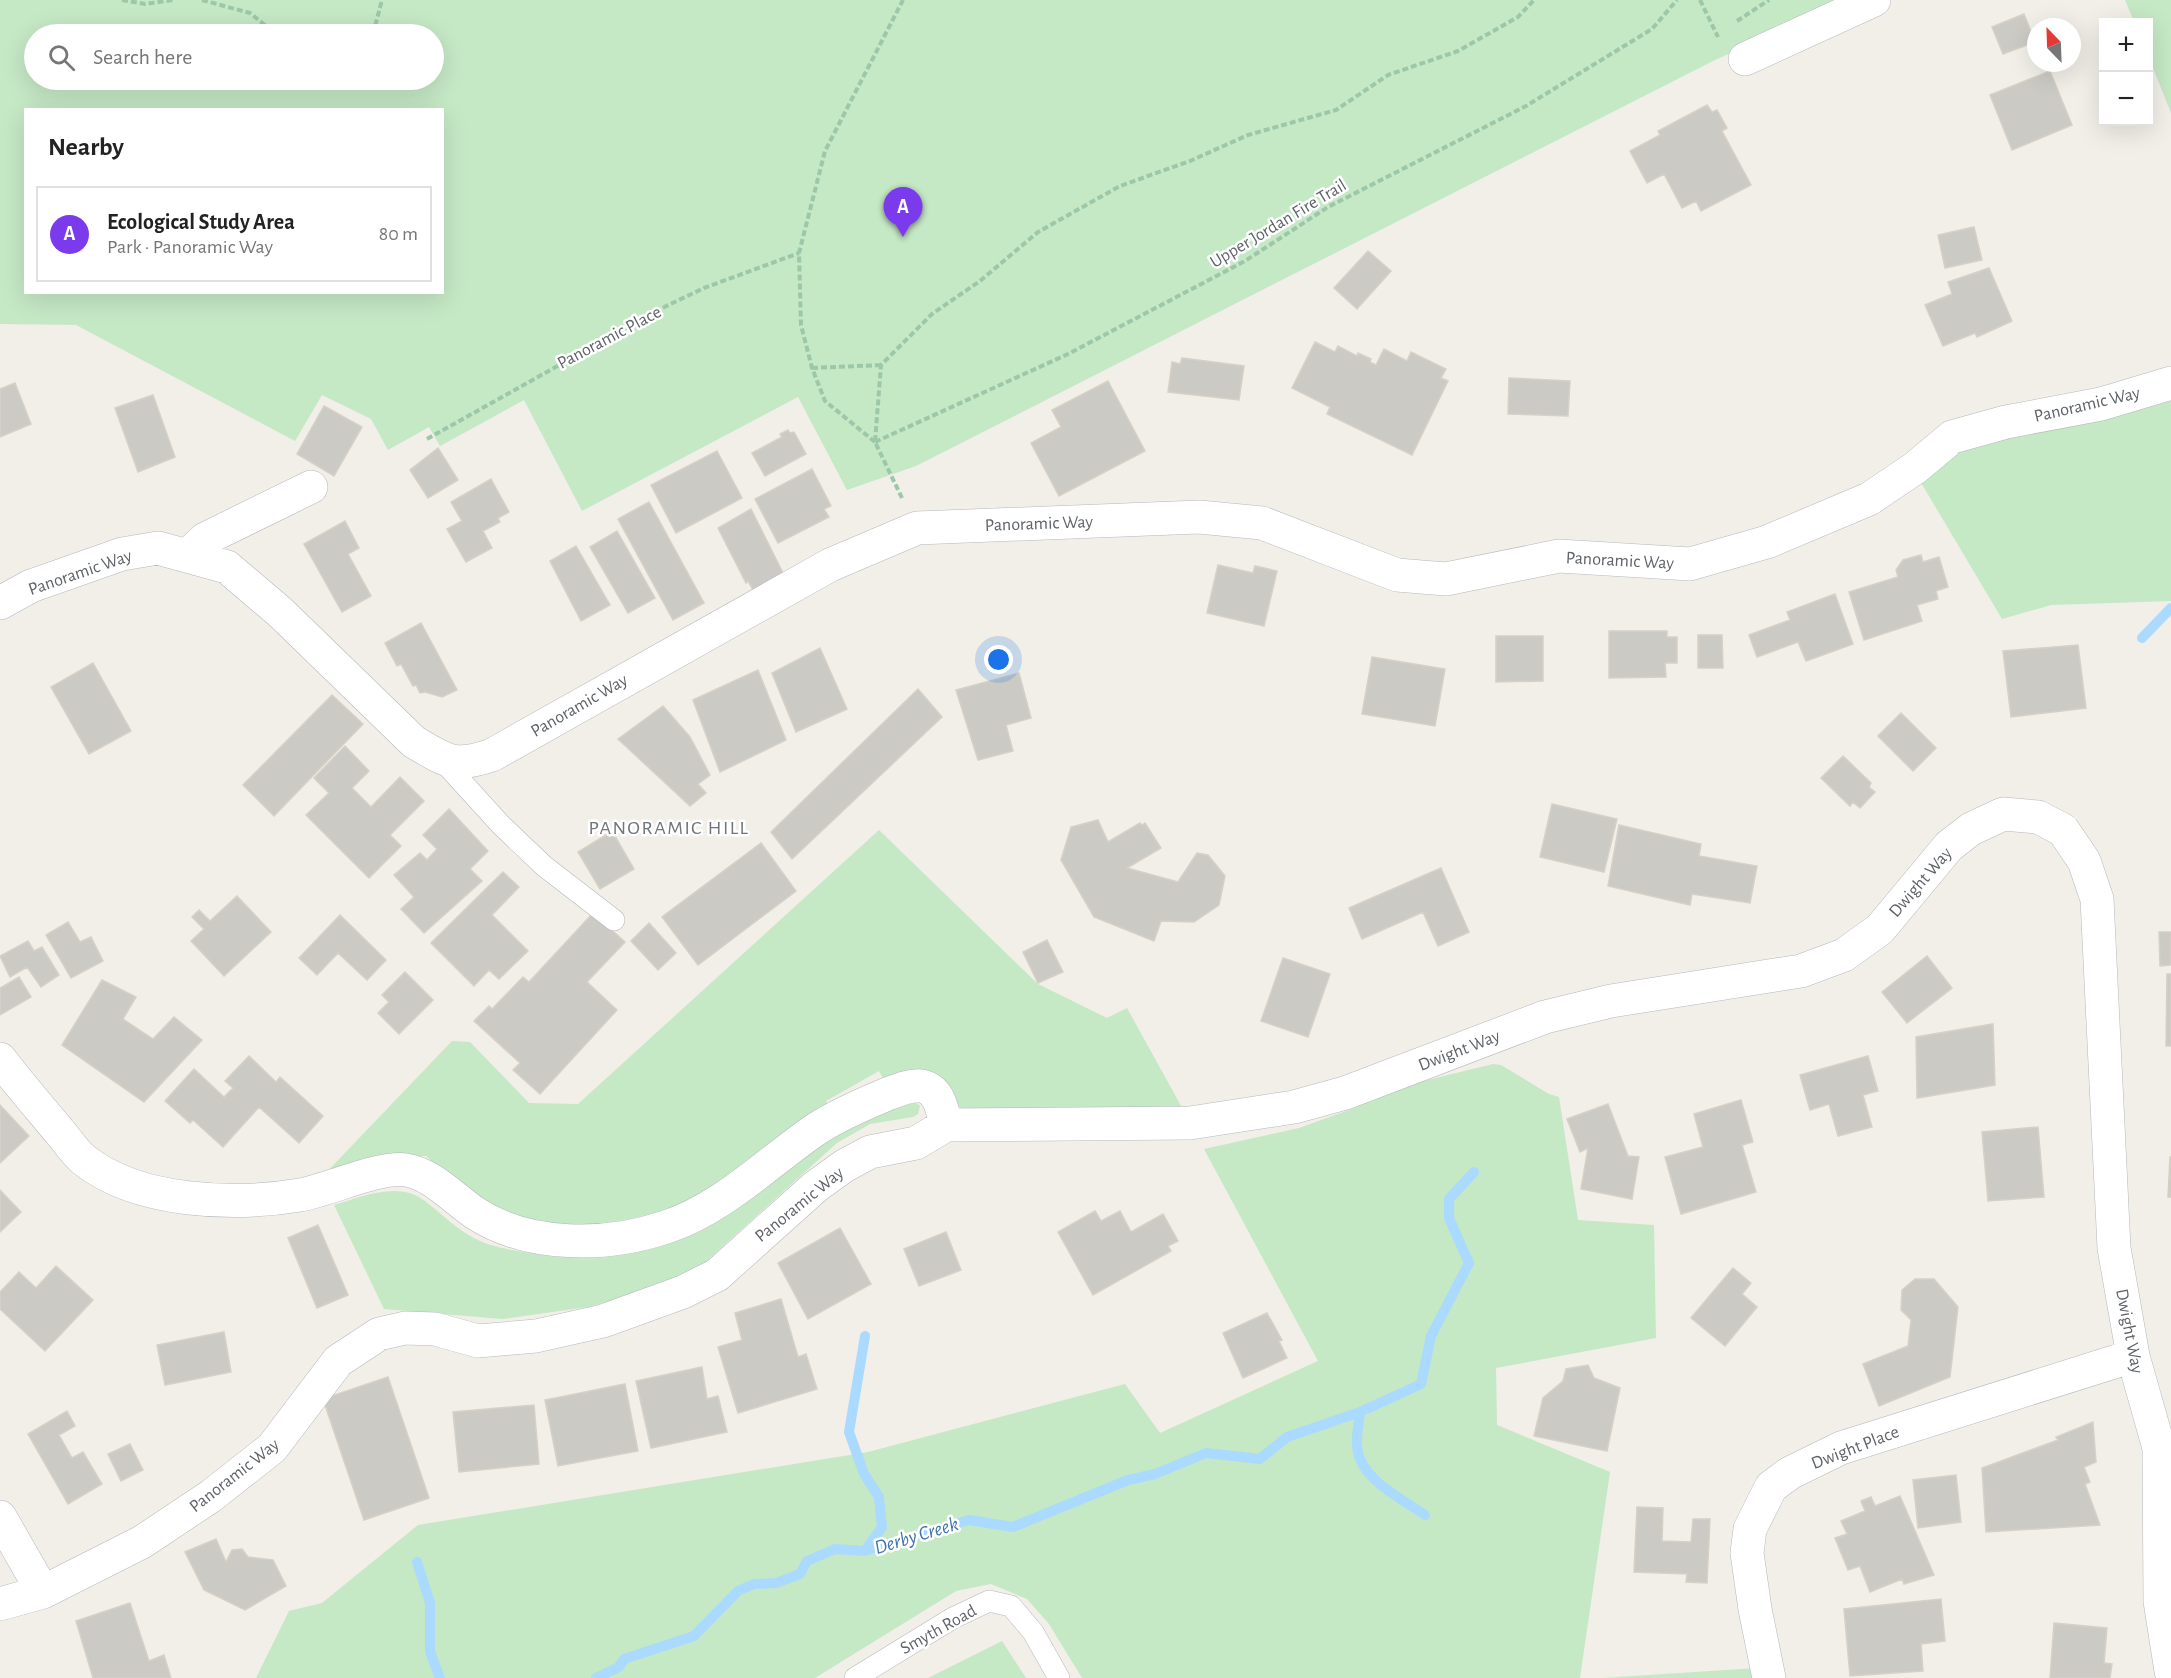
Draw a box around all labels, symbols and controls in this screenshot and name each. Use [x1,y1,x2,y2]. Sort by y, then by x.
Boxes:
north arrow [2027,18,2081,72]
map controls [2099,18,2153,126]
button: + [2099,18,2153,72]
search box [24,24,444,90]
icon: search [45,41,78,74]
text: Search here [93,46,192,68]
button: − [2099,72,2153,126]
text: Nearby [48,134,124,160]
street label: Upper Jordan Fire Trail [1207,176,1350,272]
pin: A [884,188,922,237]
text: Ecological Study Area [107,211,295,233]
text: A [64,224,76,244]
text: 80 m [379,224,418,244]
text: Park · Panoramic Way [107,237,273,257]
street label: Panoramic Place [555,303,664,373]
street label: Panoramic Way [2032,384,2142,426]
street label: Panoramic Way [985,513,1094,535]
street label: Panoramic Way [26,547,135,599]
street label: Panoramic Way [1565,549,1675,573]
your location [984,645,1013,674]
street label: Panoramic Way [528,671,631,741]
district label: PANORAMIC HILL [589,818,749,838]
street label: Dwight Way [1886,844,1956,921]
street label: Dwight Way [1416,1027,1503,1075]
street label: Panoramic Way [752,1164,848,1246]
street label: Dwight Way [2112,1287,2146,1375]
street label: Dwight Place [1809,1423,1902,1473]
street label: Panoramic Way [186,1435,283,1516]
water label: Derby Creek [872,1514,961,1558]
street label: Smyth Road [897,1602,980,1658]

